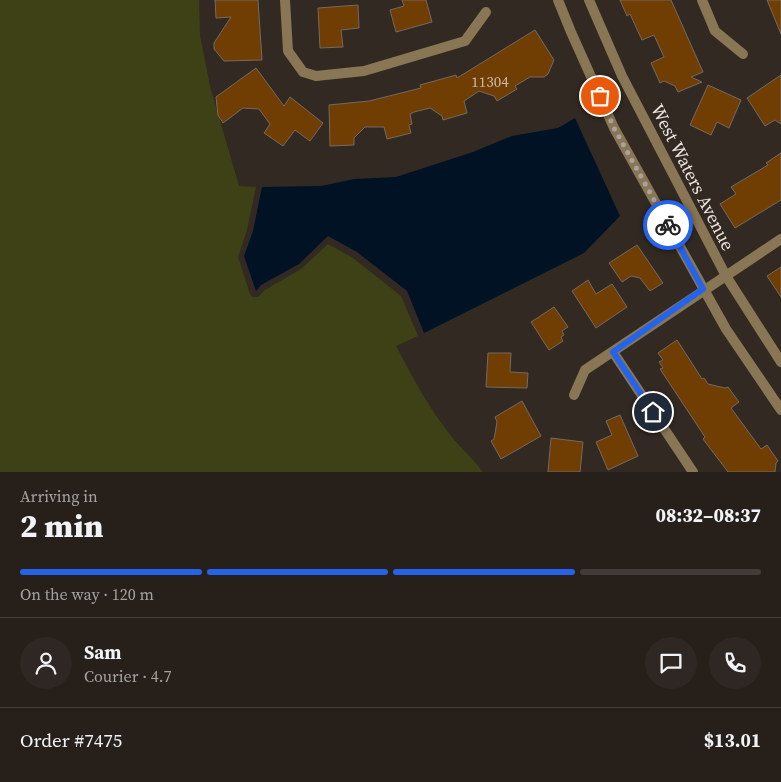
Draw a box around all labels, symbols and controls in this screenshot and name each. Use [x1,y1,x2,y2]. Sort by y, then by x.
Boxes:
house number: 11304 [471,71,509,92]
pin [579,75,621,117]
icon: bag [586,82,614,110]
street label: West Waters Avenue [645,99,741,255]
courier [643,200,693,250]
icon: bike [654,211,682,239]
pin [632,391,674,433]
icon: home [639,398,667,426]
text: Arriving in [20,485,98,507]
text: 08:32–08:37 [656,502,761,528]
text: 2 min [20,504,103,548]
text: On the way · 120 m [20,583,154,605]
button: person [20,637,72,689]
button: chat [645,637,697,689]
button: phone [709,637,761,689]
text: Sam [84,639,122,665]
text: Courier · 4.7 [84,665,172,687]
text: Order #7475 [20,727,122,753]
text: $13.01 [704,727,761,753]

